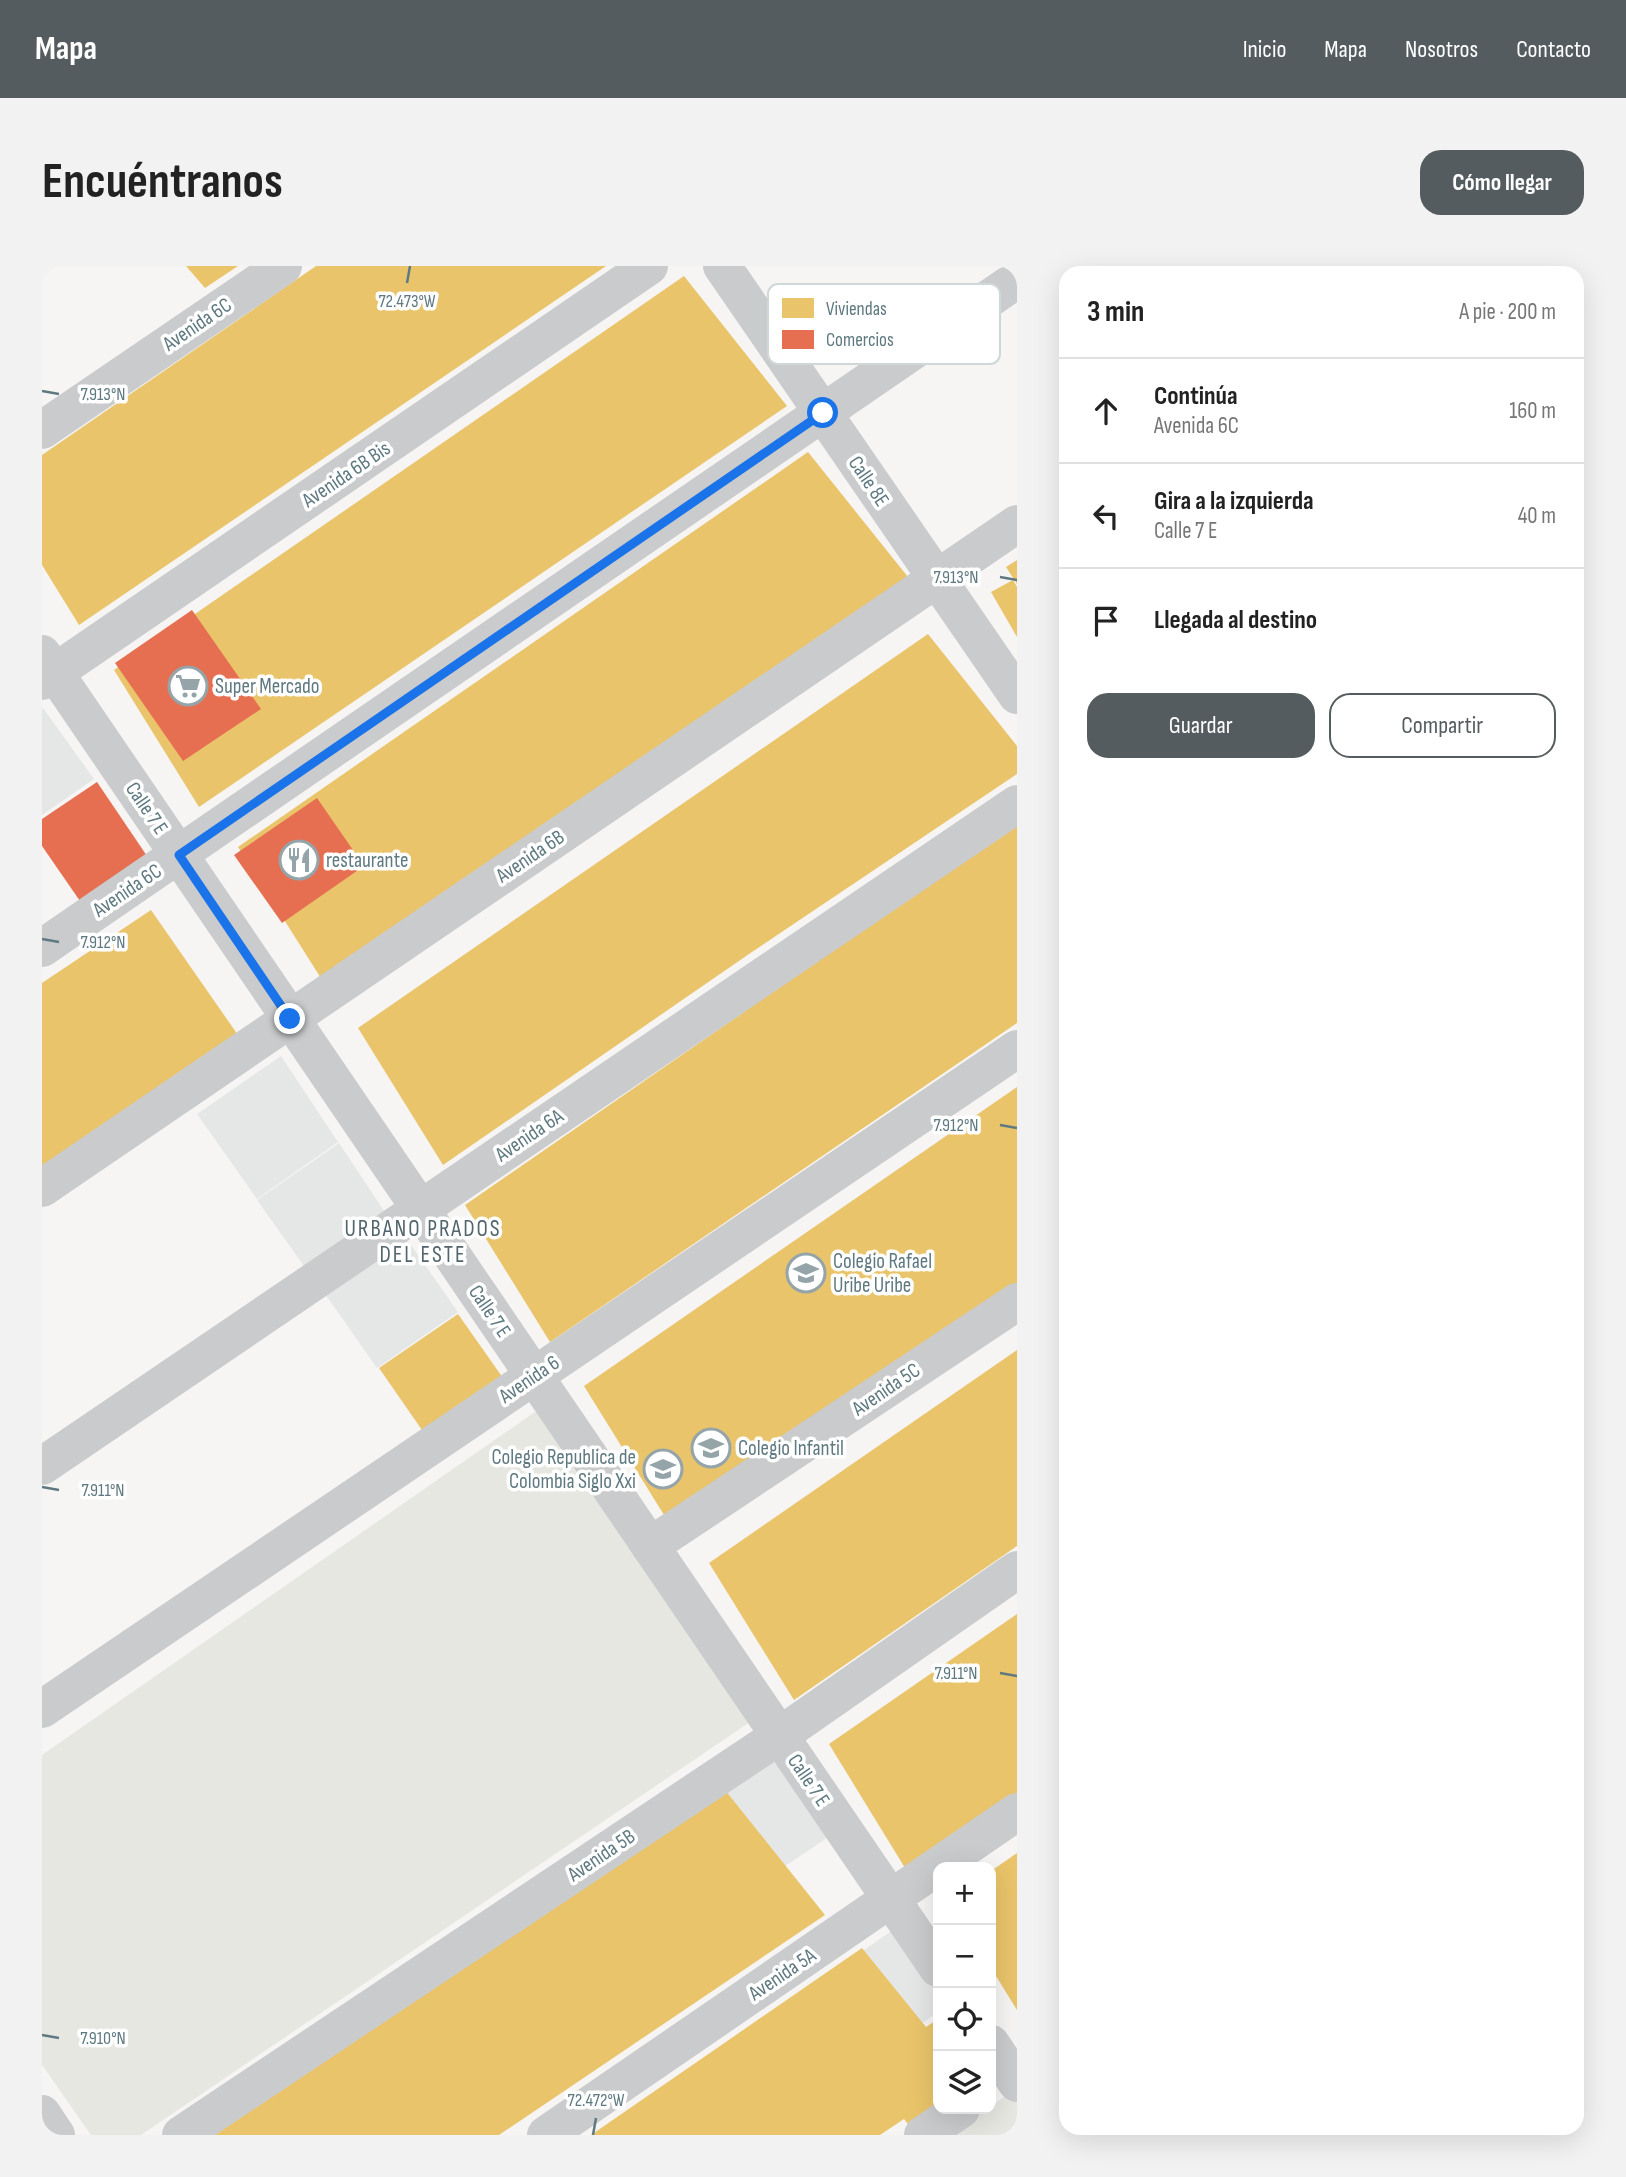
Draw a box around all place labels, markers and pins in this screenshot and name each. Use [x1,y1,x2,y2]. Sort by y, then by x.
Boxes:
supermarket icon: Super Mercado [167,665,209,707]
place label: Super Mercado [215,674,320,699]
restaurant icon: restaurante [278,839,320,881]
place label: restaurante [326,848,408,873]
place label: Colegio Rafael Uribe Uribe [833,1249,932,1298]
school or university icon: Colegio Rafael Uribe Uribe [785,1252,827,1294]
school or university icon: Colegio Infantil [690,1427,732,1469]
place label: Colegio Infantil [738,1436,844,1461]
place label: Colegio Republica de Colombia Siglo Xxi [492,1445,636,1494]
school or university icon: Colegio Republica de Colombia Siglo Xxi [642,1448,684,1490]

